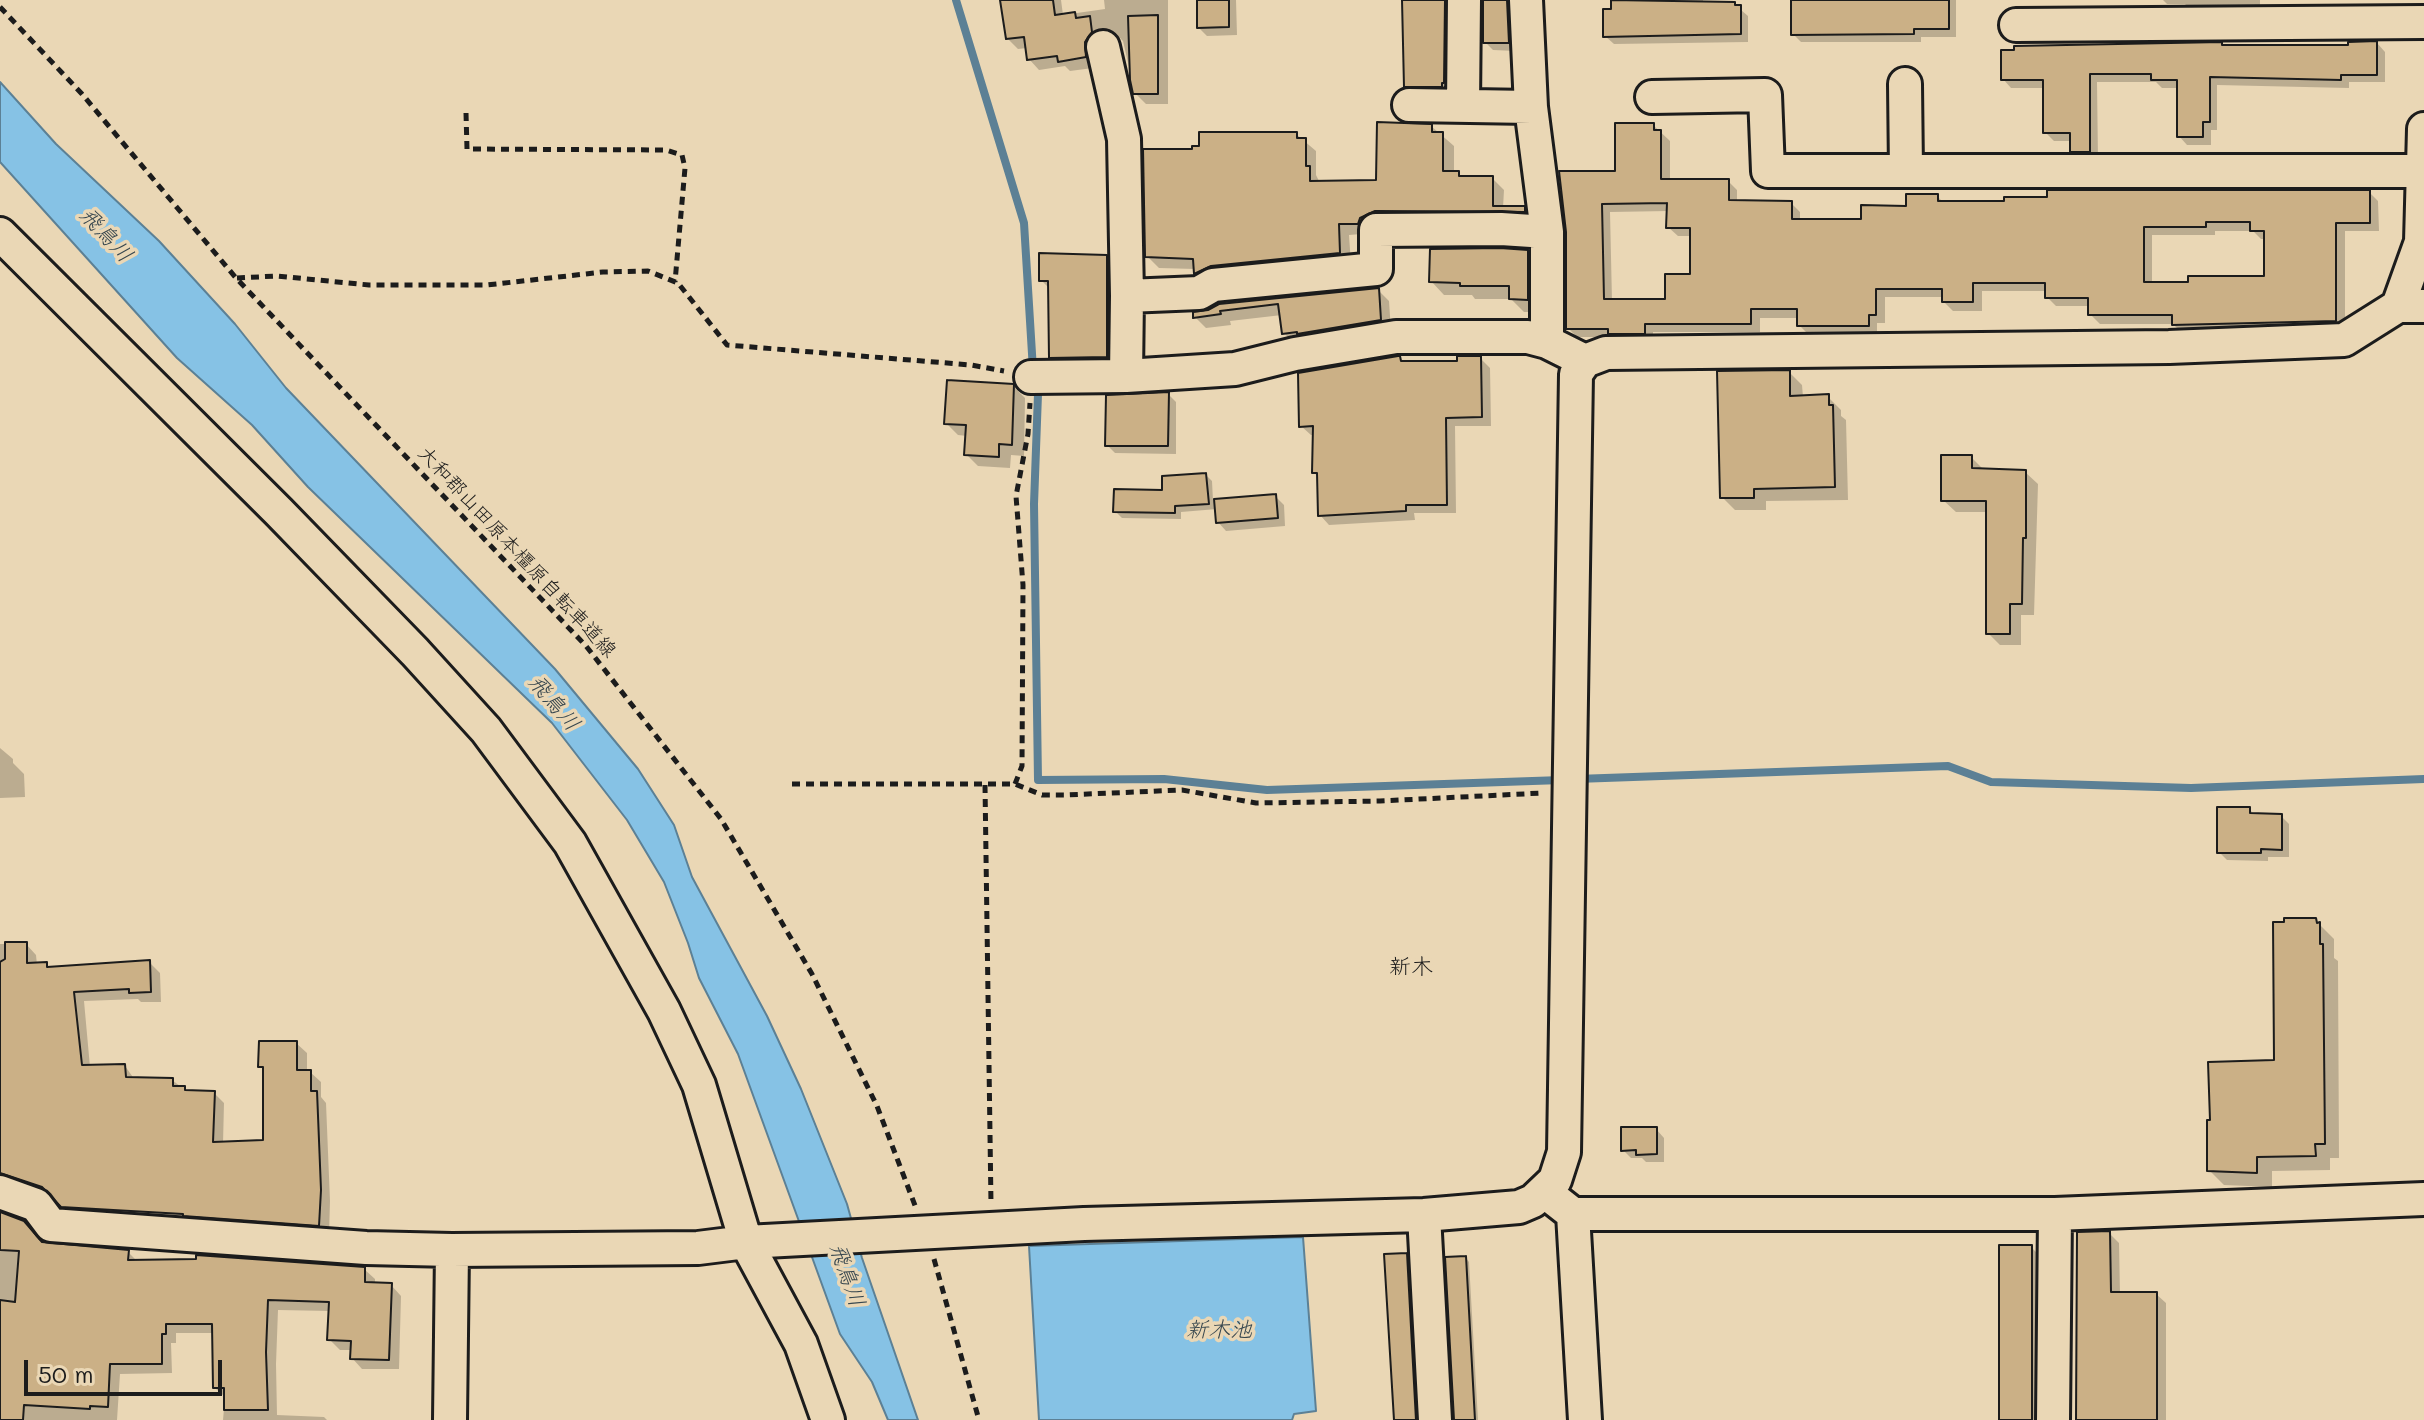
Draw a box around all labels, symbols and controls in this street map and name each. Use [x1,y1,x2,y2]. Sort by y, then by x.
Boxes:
water label: 飛鳥川 [74,202,138,268]
street label: 大和郡山田原本橿原自転車道線 [413,441,621,663]
water label: 飛鳥川 [523,669,585,737]
district label: 新木 [1389,954,1433,980]
water label: 飛鳥川 [824,1240,870,1310]
water label: 新木池 [1186,1317,1252,1343]
scale bar [28,1344,226,1394]
text: 50 m [38,1358,94,1389]

